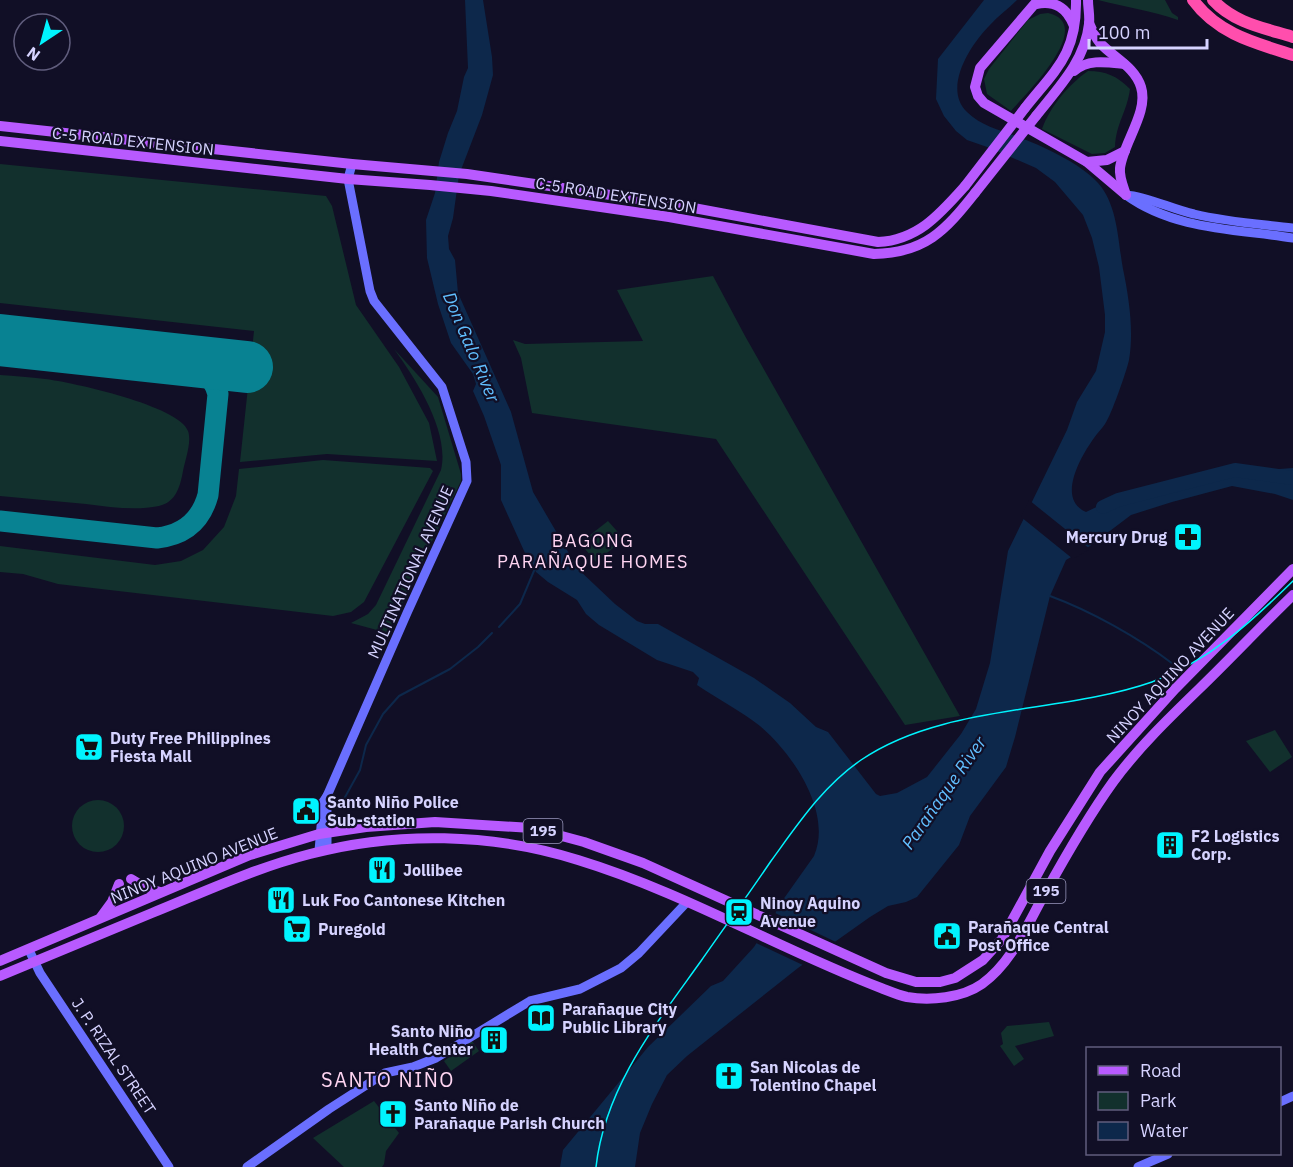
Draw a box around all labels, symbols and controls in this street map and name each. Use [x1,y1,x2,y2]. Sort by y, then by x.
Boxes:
north arrow [12,12,72,72]
scale bar [1089,12,1208,50]
text: 100 m [1098,21,1150,44]
text: N [23,43,44,66]
street label: C-5 ROAD EXTENSION [51,123,215,159]
street label: C-5 ROAD EXTENSION [534,172,698,218]
water label: Don Galo River [438,288,505,406]
street label: MULTINATIONAL AVENUE [363,483,457,661]
pharmacy icon: Mercury Drug [1172,521,1204,553]
place label: Mercury Drug [1066,527,1167,547]
district label: BAGONG PARAÑAQUE HOMES [497,529,689,573]
street label: NINOY AQUINO AVENUE [1102,603,1238,747]
place label: Duty Free Philippines Fiesta Mall [110,728,271,766]
supermarket icon: Duty Free Philippines Fiesta Mall [73,731,105,763]
water label: Parañaque River [896,731,991,854]
place label: Santo Niño Police Sub-station [327,792,459,830]
public building icon: Santo Niño Police Sub-station [290,795,322,827]
road number: 195 [524,819,562,843]
street label: NINOY AQUINO AVENUE [108,822,280,908]
place label: F2 Logistics Corp. [1191,826,1279,864]
building icon: F2 Logistics Corp. [1154,829,1186,861]
restaurant icon: Jollibee [366,854,398,886]
place label: Jollibee [403,860,463,880]
road number: 195 [1026,879,1066,903]
restaurant icon: Luk Foo Cantonese Kitchen [265,884,297,916]
place label: Luk Foo Cantonese Kitchen [302,890,505,910]
place label: Ninoy Aquino Avenue [760,893,860,931]
station icon: Ninoy Aquino Avenue [723,896,755,928]
supermarket icon: Puregold [281,913,313,945]
place label: Parañaque Central Post Office [968,917,1109,955]
place label: Puregold [318,919,386,939]
public building icon: Parañaque Central Post Office [931,920,963,952]
street label: J. P. RIZAL STREET [68,994,160,1118]
place label: Parañaque City Public Library [562,999,677,1037]
library icon: Parañaque City Public Library [525,1002,557,1034]
place label: Santo Niño Health Center [369,1021,474,1059]
building icon: Santo Niño Health Center [478,1024,510,1056]
legend [1086,1047,1281,1155]
place label: San Nicolas de Tolentino Chapel [750,1057,877,1095]
text: Road [1140,1059,1181,1082]
church icon: San Nicolas de Tolentino Chapel [713,1060,745,1092]
district label: SANTO NIÑO [321,1066,455,1093]
text: Park [1140,1089,1177,1112]
place label: Santo Niño de Parañaque Parish Church [414,1095,605,1133]
church icon: Santo Niño de Parañaque Parish Church [377,1098,409,1130]
text: Water [1140,1119,1189,1142]

